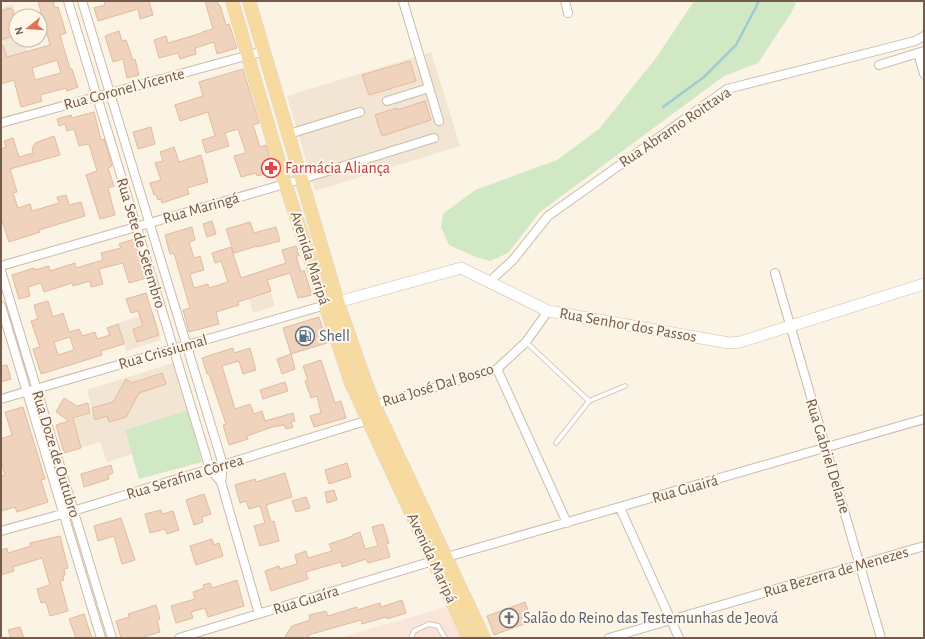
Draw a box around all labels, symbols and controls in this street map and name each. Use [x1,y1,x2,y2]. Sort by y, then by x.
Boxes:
north arrow [8,8,48,48]
text: N [13,26,25,36]
street label: Rua Coronel Vicente [62,65,186,113]
street label: Rua Abramo Roittava [616,84,734,170]
pharmacy icon: Farmácia Aliança [260,157,282,179]
place label: Farmácia Aliança [285,160,390,176]
street label: Rua Sete de Setembro [114,176,168,310]
street label: Rua Maringá [161,189,241,227]
street label: Avenida Maripá [287,209,333,307]
street label: Rua Senhor dos Passos [558,305,698,345]
fuel station icon: Shell [294,325,316,347]
place label: Shell [319,328,350,344]
street label: Rua Crissiumal [117,332,209,372]
street label: Rua José Dal Bosco [380,360,496,410]
street label: Rua Doze de Outubro [29,389,83,520]
street label: Rua Gabriel Delane [803,397,853,515]
street label: Rua Serafina Côrrea [125,452,245,502]
street label: Rua Guairá [650,472,720,506]
street label: Avenida Maripá [404,510,460,606]
street label: Rua Bezerra de Menezes [762,544,910,600]
street label: Rua Guaíra [271,582,341,618]
church icon: Salão do Reino das Testemunhas de Jeová [498,607,520,629]
place label: Salão do Reino das Testemunhas de Jeová [523,610,778,626]

